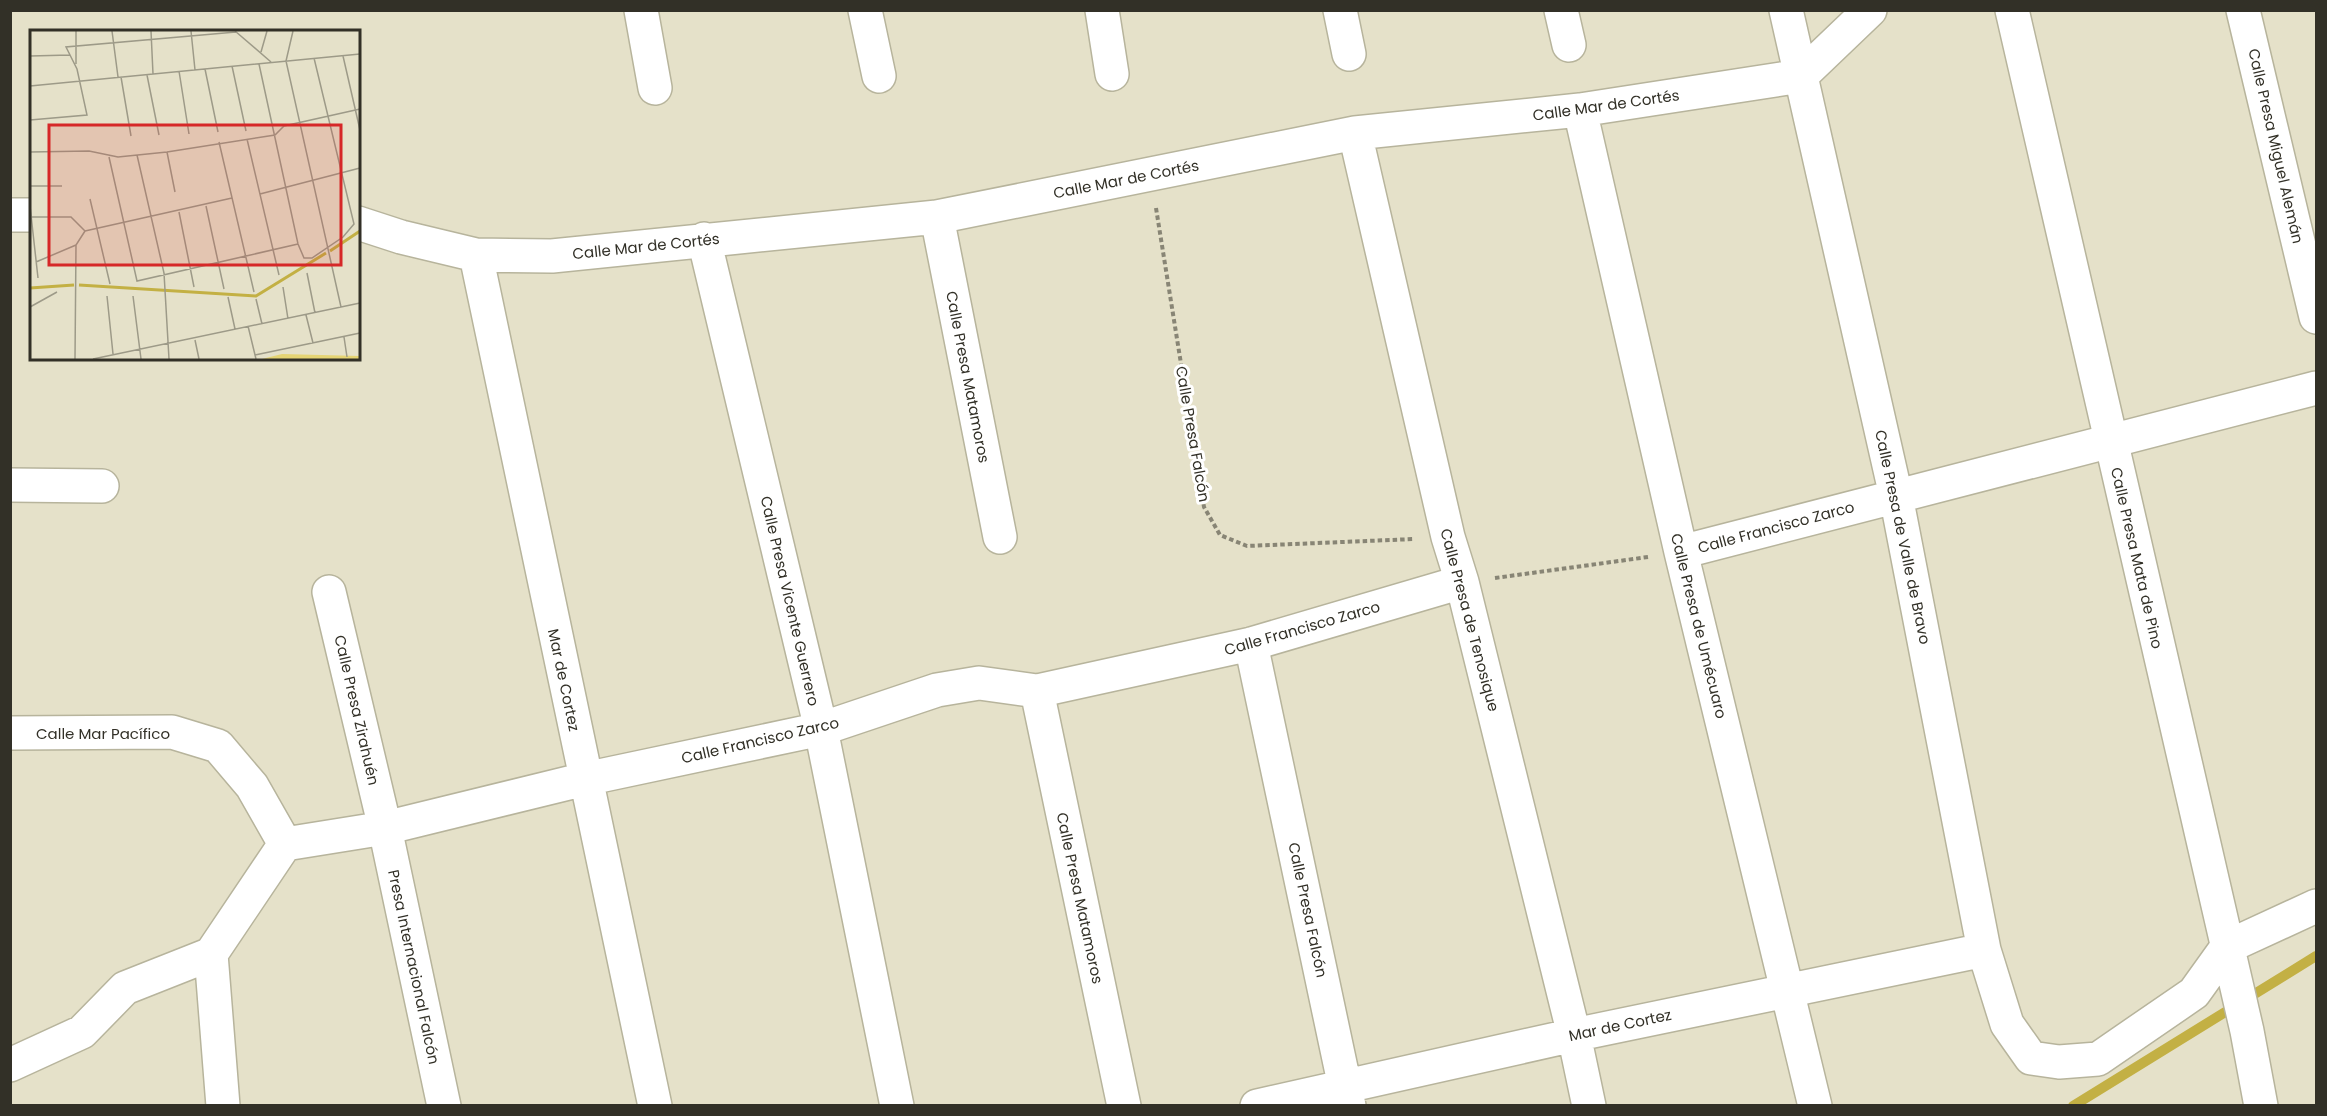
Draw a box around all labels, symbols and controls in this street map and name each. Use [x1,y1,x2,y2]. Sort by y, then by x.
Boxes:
inset map [30,30,360,360]
street label: Calle Presa Miguel Alemán [2243,46,2309,246]
street label: Calle Mar de Cortés [1531,84,1681,126]
street label: Calle Mar de Cortés [1051,155,1201,203]
street label: Calle Mar de Cortés [571,228,721,264]
street label: Calle Presa Matamoros [941,289,995,465]
street label: Calle Presa Falcón [1171,364,1215,504]
street label: Calle Presa de Valle de Bravo [1870,428,1936,646]
street label: Calle Presa Mata de Pino [2106,465,2168,651]
street label: Calle Presa Vicente Guerrero [756,494,824,708]
street label: Calle Francisco Zarco [1695,496,1857,558]
street label: Calle Presa de Tenosique [1435,526,1505,714]
street label: Calle Presa de Umécuaro [1666,531,1732,721]
street label: Calle Francisco Zarco [1222,596,1382,660]
street label: Mar de Cortez [543,627,585,733]
street label: Calle Presa Zirahuén [329,633,385,787]
street label: Calle Francisco Zarco [679,712,841,768]
street label: Calle Mar Pacífico [36,723,170,744]
street label: Calle Presa Matamoros [1052,810,1108,986]
street label: Calle Presa Falcón [1283,840,1333,980]
street label: Presa Internacional Falcón [383,868,445,1066]
street label: Mar de Cortez [1567,1004,1673,1046]

